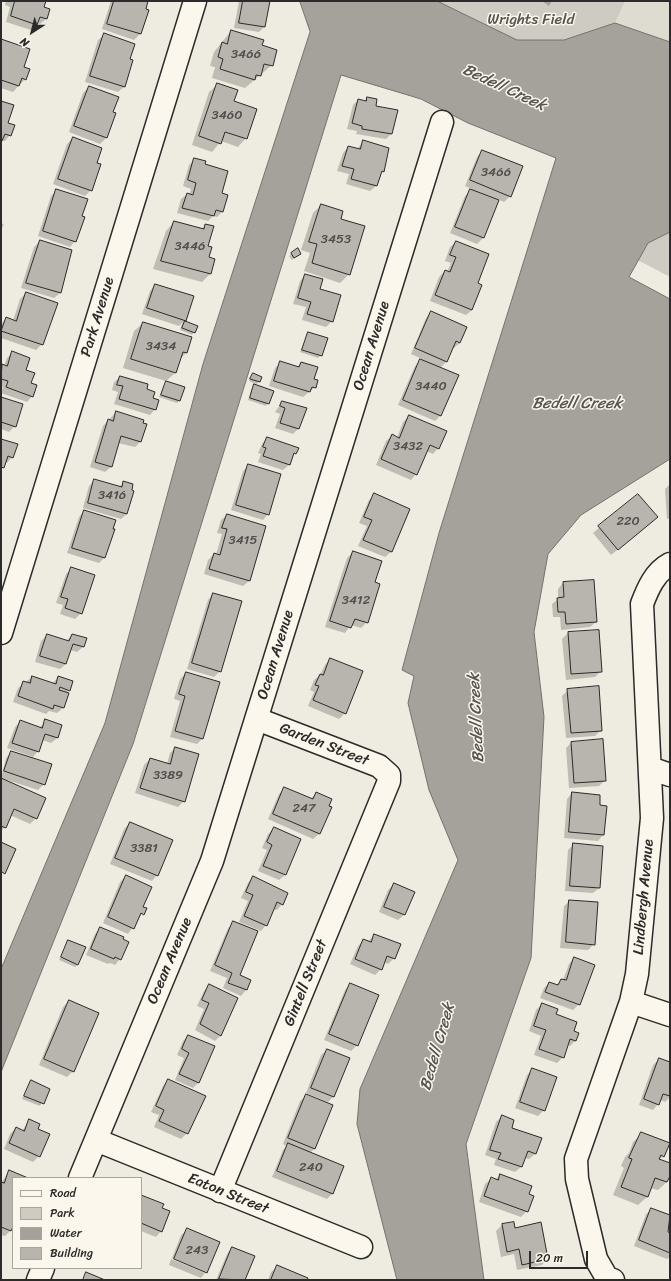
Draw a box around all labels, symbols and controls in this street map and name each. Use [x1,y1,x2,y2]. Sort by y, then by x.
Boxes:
park label: Wrights Field [488,11,574,29]
north arrow [12,12,52,52]
text: N [16,32,33,52]
house number: 3466 [231,47,261,63]
water label: Bedell Creek [459,60,549,116]
house number: 3460 [212,108,242,124]
house number: 3466 [481,165,511,181]
house number: 3453 [321,232,351,248]
house number: 3446 [175,239,205,255]
street label: Park Avenue [77,275,119,359]
street label: Ocean Avenue [350,299,394,393]
house number: 3434 [146,339,176,355]
house number: 3440 [415,379,447,395]
water label: Bedell Creek [532,394,622,414]
house number: 3432 [393,439,423,455]
house number: 3416 [98,488,126,504]
house number: 220 [616,514,640,530]
house number: 3415 [229,533,257,549]
house number: 3412 [342,593,370,609]
street label: Ocean Avenue [254,608,298,702]
water label: Bedell Creek [465,673,489,763]
street label: Garden Street [277,720,371,770]
house number: 3389 [153,768,183,784]
house number: 247 [292,801,316,817]
street label: Lindbergh Avenue [630,838,658,956]
house number: 3381 [130,841,158,857]
street label: Ocean Avenue [144,915,196,1007]
street label: Gintell Street [280,937,332,1029]
water label: Bedell Creek [416,1001,460,1093]
house number: 240 [299,1160,323,1176]
street label: Eaton Street [185,1170,271,1218]
legend [12,1177,142,1269]
text: Road [50,1182,76,1204]
text: Park [50,1202,75,1224]
text: Water [50,1222,82,1244]
text: Building [50,1242,93,1264]
house number: 243 [186,1243,208,1259]
scale bar [531,1243,590,1269]
text: 20 m [536,1247,563,1269]

